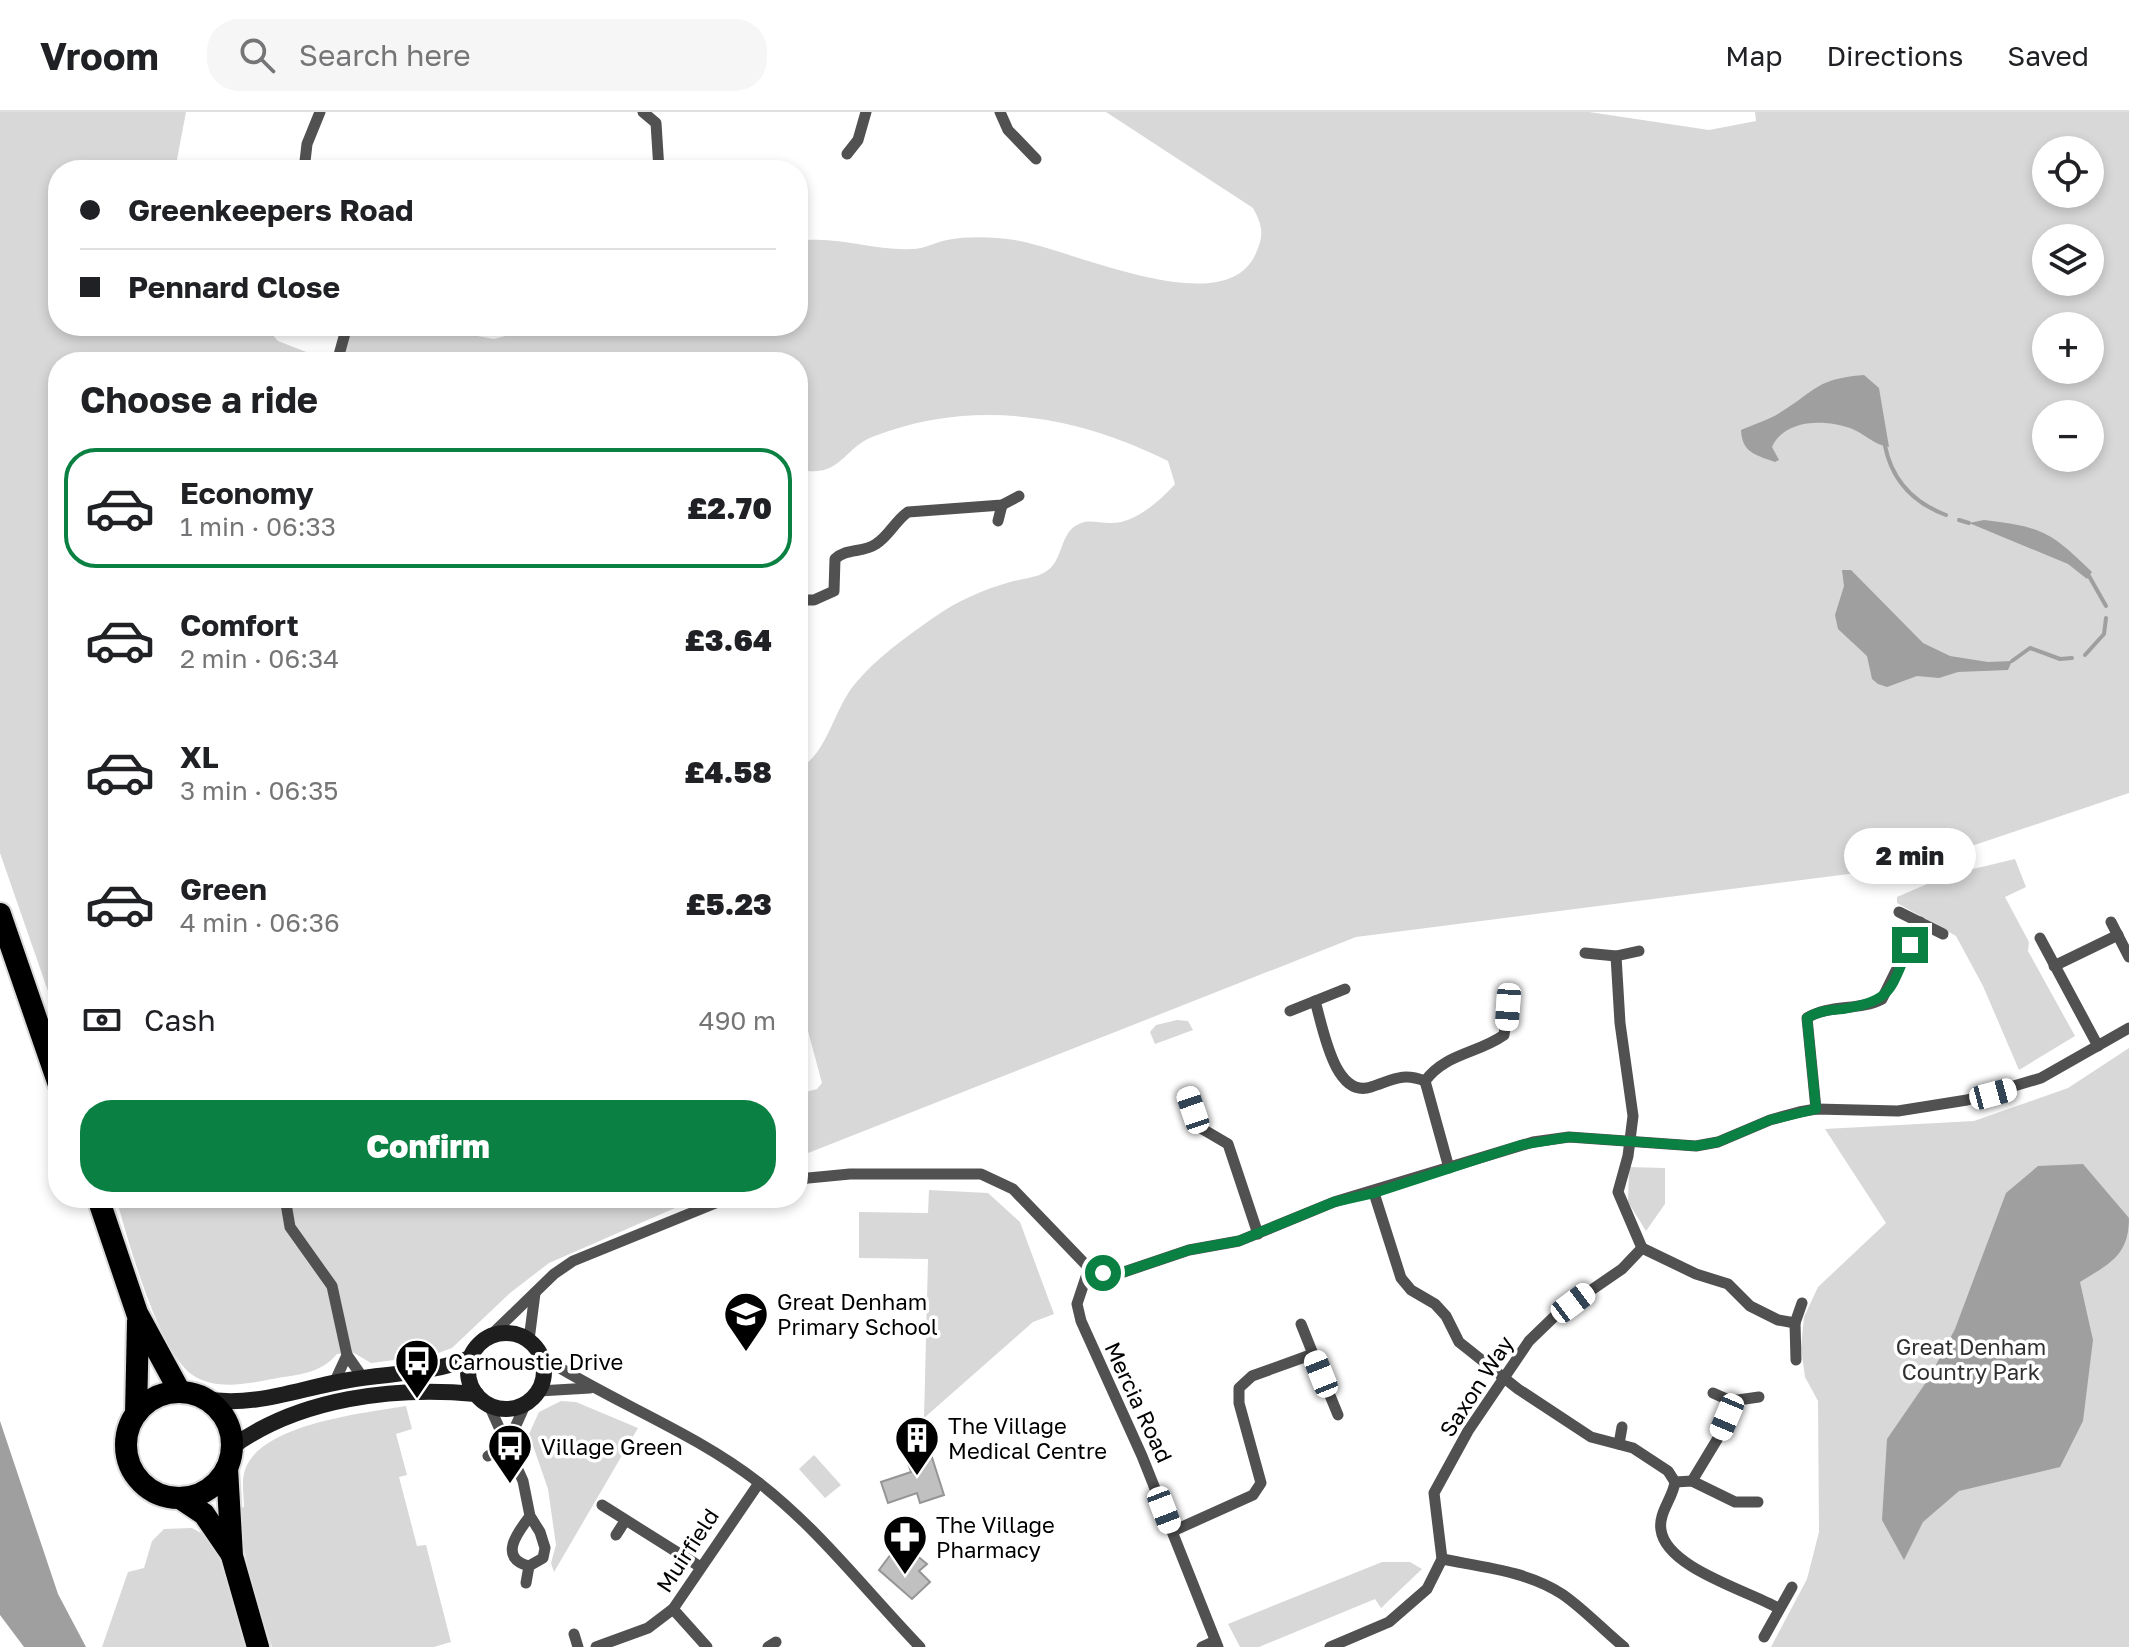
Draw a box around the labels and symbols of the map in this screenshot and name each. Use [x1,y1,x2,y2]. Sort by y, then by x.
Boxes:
callout: 2 min [1844,829,1976,885]
route end [1892,927,1928,963]
car [1494,982,1522,1032]
car [1967,1076,2019,1112]
car [1174,1083,1212,1137]
route start [1085,1255,1121,1291]
car [1547,1279,1599,1327]
place label: Great Denham Primary School [777,1288,938,1340]
school or university icon: Great Denham Primary School [722,1290,770,1353]
street label: Saxon Way [1433,1330,1519,1442]
park label: Great Denham Country Park [1896,1333,2046,1385]
bus stop icon: Carnoustie Drive [393,1337,441,1400]
street label: Mercia Road [1099,1337,1179,1467]
car [1301,1347,1341,1401]
place label: Carnoustie Drive [448,1348,623,1375]
car [1707,1390,1747,1444]
place label: The Village Medical Centre [948,1412,1107,1464]
building icon: The Village Medical Centre [893,1414,941,1477]
bus stop icon: Village Green [486,1422,534,1485]
place label: Village Green [541,1433,683,1460]
car [1144,1483,1184,1537]
street label: Muirfield [650,1503,724,1597]
place label: The Village Pharmacy [936,1511,1055,1563]
pharmacy icon: The Village Pharmacy [881,1513,929,1576]

